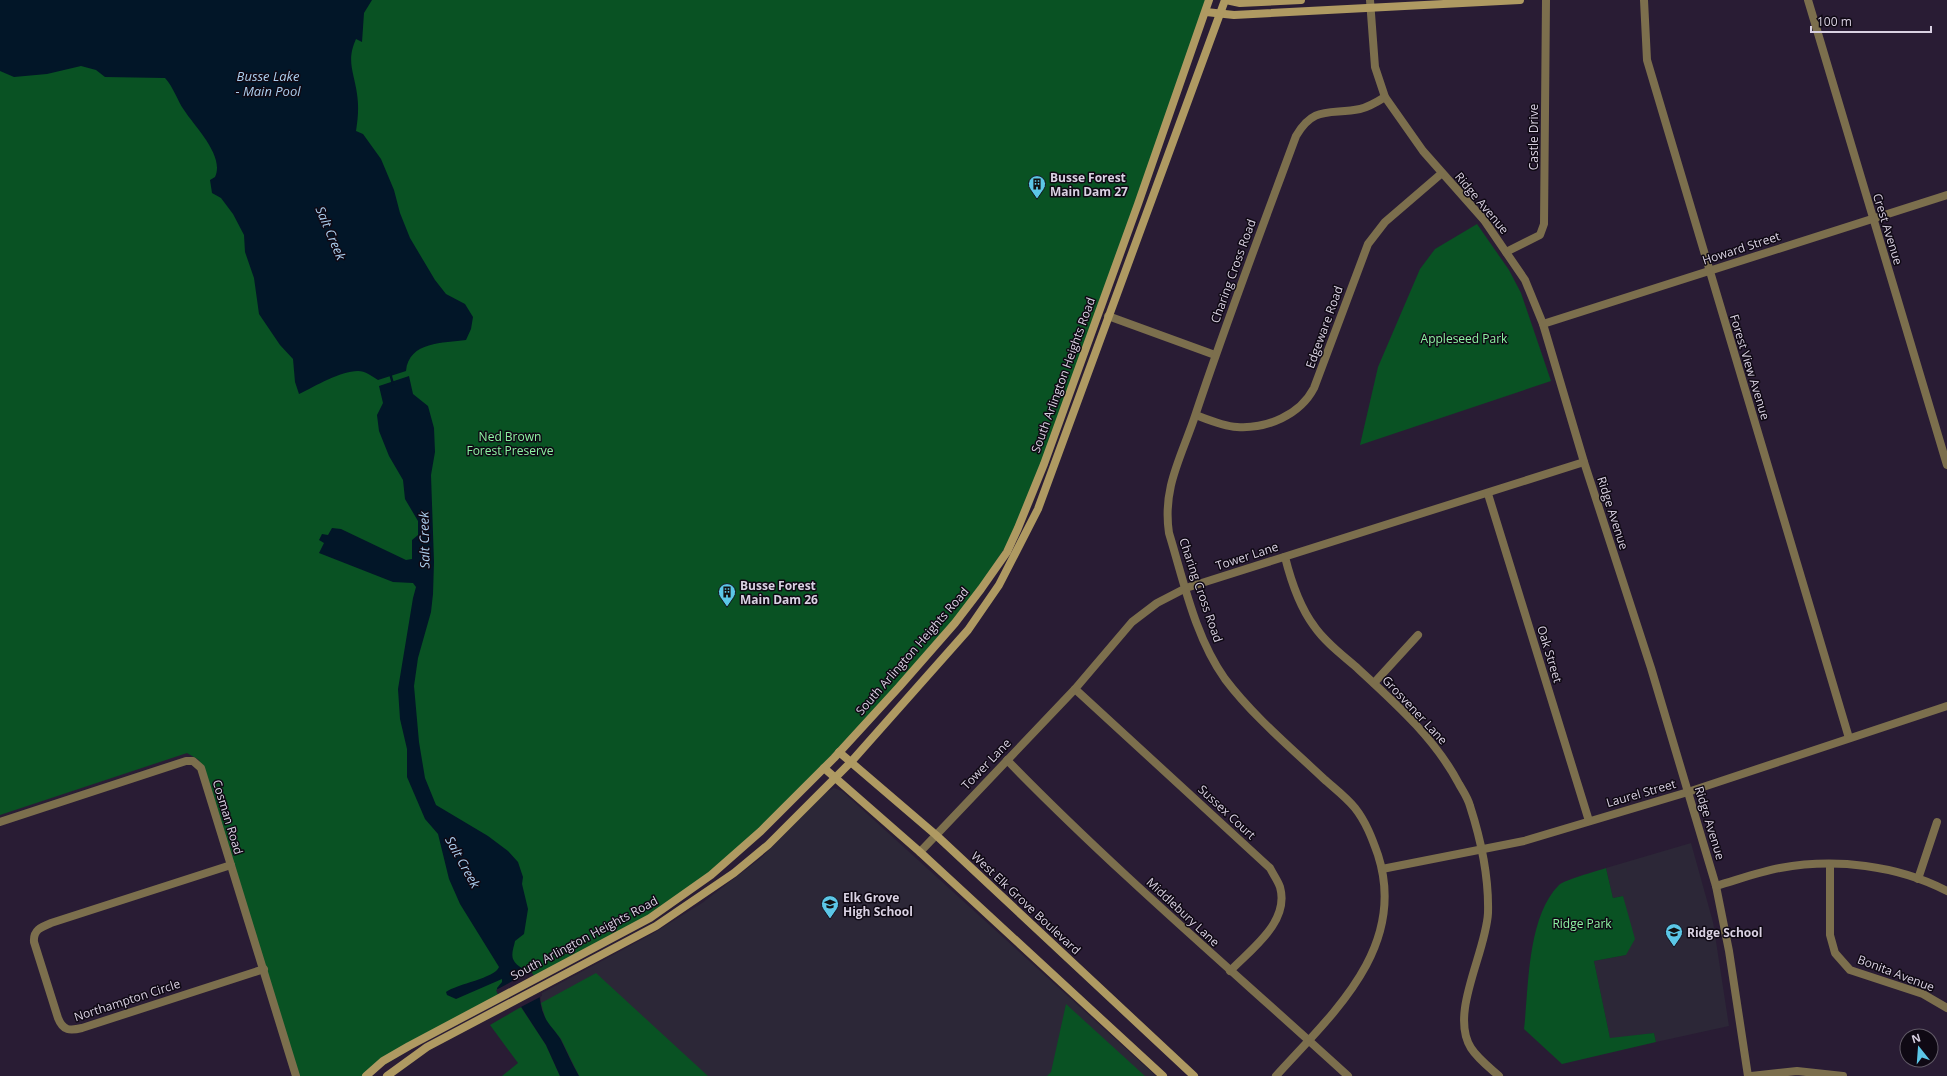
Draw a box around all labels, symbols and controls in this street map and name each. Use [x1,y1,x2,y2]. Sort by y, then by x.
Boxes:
scale bar [1811,8,1931,34]
text: 100 m [1817,13,1852,30]
water label: Busse Lake - Main Pool [235,67,301,100]
street label: Castle Drive [1525,104,1542,170]
street label: Ridge Avenue [1451,168,1513,238]
place label: Busse Forest Main Dam 27 [1050,169,1128,200]
building icon: Busse Forest Main Dam 27 [1027,174,1047,199]
street label: Crest Avenue [1869,191,1907,267]
water label: Salt Creek [312,203,351,263]
street label: Charing Cross Road [1206,217,1260,325]
street label: Howard Street [1700,227,1782,269]
street label: Edgeware Road [1301,283,1347,371]
street label: South Arlington Heights Road [1027,295,1099,455]
street label: Forest View Avenue [1726,312,1774,422]
park label: Appleseed Park [1421,330,1508,347]
park label: Ned Brown Forest Preserve [466,428,554,459]
street label: Ridge Avenue [1593,474,1633,552]
water label: Salt Creek [414,511,433,569]
street label: Charing Cross Road [1175,536,1227,644]
street label: Tower Lane [1214,538,1281,574]
place label: Busse Forest Main Dam 26 [740,577,818,608]
building icon: Busse Forest Main Dam 26 [717,582,737,607]
street label: South Arlington Heights Road [852,583,972,719]
street label: Oak Street [1533,623,1567,685]
street label: Grosvener Lane [1379,672,1452,748]
street label: Tower Lane [957,735,1015,793]
street label: Laurel Street [1604,775,1678,811]
street label: Cosman Road [209,778,247,856]
street label: Sussex Court [1195,781,1259,843]
street label: Ridge Avenue [1691,784,1729,862]
water label: Salt Creek [441,833,485,892]
street label: West Elk Grove Boulevard [968,848,1084,958]
street label: Middlebury Lane [1143,874,1223,950]
place label: Elk Grove High School [843,889,913,920]
street label: South Arlington Heights Road [507,892,661,984]
school or university icon: Elk Grove High School [820,894,840,919]
park label: Ridge Park [1552,915,1612,932]
school or university icon: Ridge School [1664,922,1684,947]
place label: Ridge School [1687,924,1762,941]
street label: Bonita Avenue [1855,951,1937,996]
street label: Northampton Circle [72,975,183,1025]
north arrow [1899,1028,1939,1068]
text: N [1909,1029,1922,1046]

